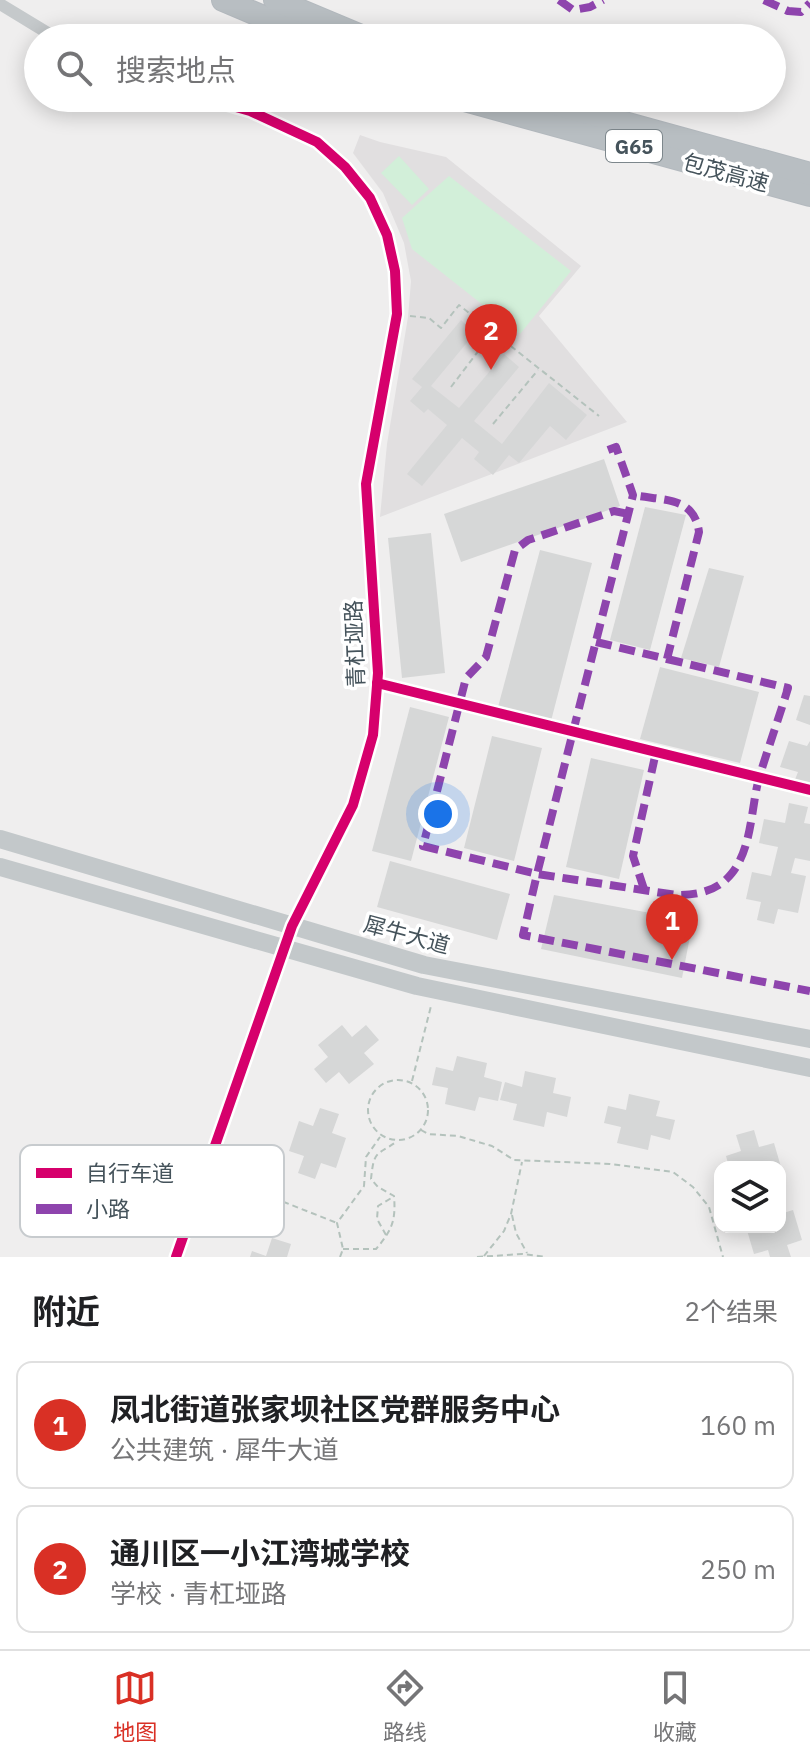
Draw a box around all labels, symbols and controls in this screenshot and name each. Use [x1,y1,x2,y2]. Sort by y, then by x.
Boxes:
search box [24,24,786,112]
icon: search [52,46,96,90]
text: 搜索地点 [116,50,236,89]
road number: G65 [606,130,662,162]
street label: 包茂高速 [680,147,772,197]
pin: 2 [465,304,517,370]
street label: 青杠垭路 [338,600,370,688]
your location [418,794,458,834]
pin: 1 [646,894,698,960]
street label: 犀牛大道 [361,909,453,959]
legend [20,1145,284,1237]
text: 自行车道 [86,1158,174,1187]
map controls [714,1161,786,1233]
button: layers [714,1161,786,1233]
text: 小路 [86,1194,130,1223]
text: 附近 [32,1289,100,1333]
text: 2个结果 [684,1294,778,1328]
text: 凤北街道张家坝社区党群服务中心 [110,1389,560,1428]
text: 1 [52,1408,68,1442]
text: 160 m [700,1408,776,1442]
text: 公共建筑 · 犀牛大道 [110,1432,339,1466]
text: 通川区一小江湾城学校 [110,1533,410,1572]
text: 2 [52,1552,68,1586]
text: 250 m [700,1552,776,1586]
text: 学校 · 青杠垭路 [110,1576,287,1610]
tab: 地图 [113,1666,157,1746]
tab: 路线 [383,1666,427,1746]
tab: 收藏 [653,1666,697,1746]

